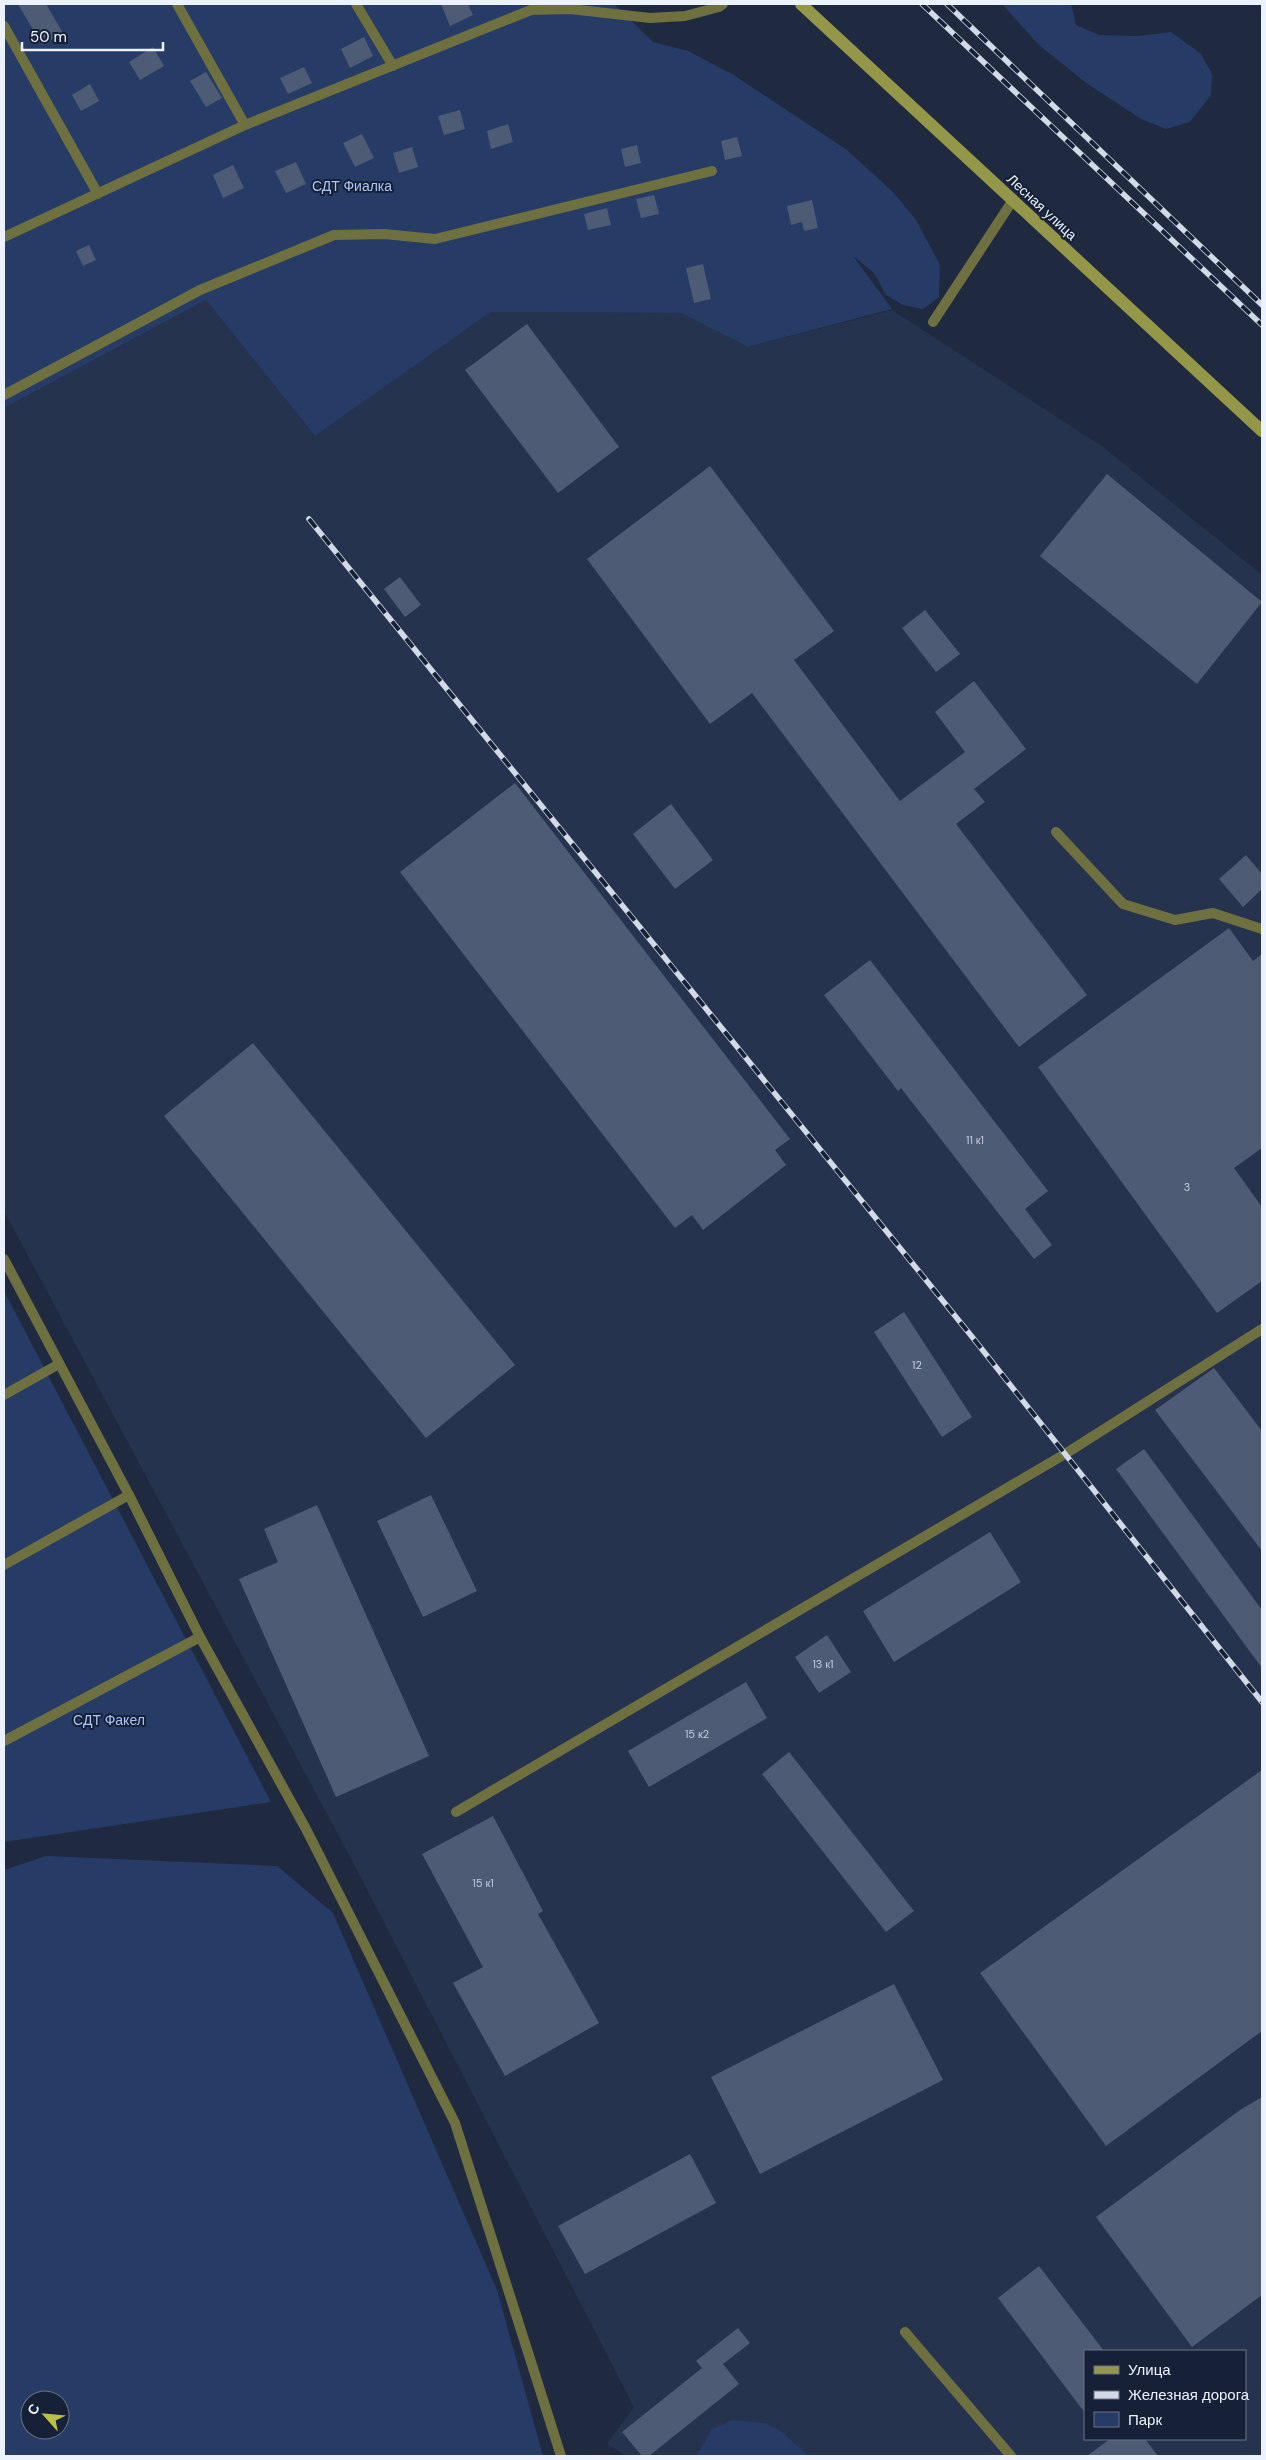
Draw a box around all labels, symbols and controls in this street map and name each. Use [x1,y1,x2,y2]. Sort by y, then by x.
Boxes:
scale bar [22,20,164,52]
text: 50 m [30,27,67,47]
street label: Лесная улица [1003,170,1081,244]
park label: СДТ Фиалка [312,177,392,195]
house number: 11 к1 [966,1133,984,1147]
house number: 3 [1184,1180,1190,1194]
house number: 12 [912,1358,922,1372]
house number: 13 к1 [812,1657,834,1671]
park label: СДТ Факел [73,1711,145,1729]
house number: 15 к2 [685,1727,709,1741]
house number: 15 к1 [472,1876,494,1890]
legend [1084,2350,1246,2440]
text: Улица [1128,2360,1171,2380]
text: Железная дорога [1128,2385,1250,2405]
north arrow [20,2390,70,2440]
text: С [23,2401,44,2418]
text: Парк [1128,2410,1162,2430]

